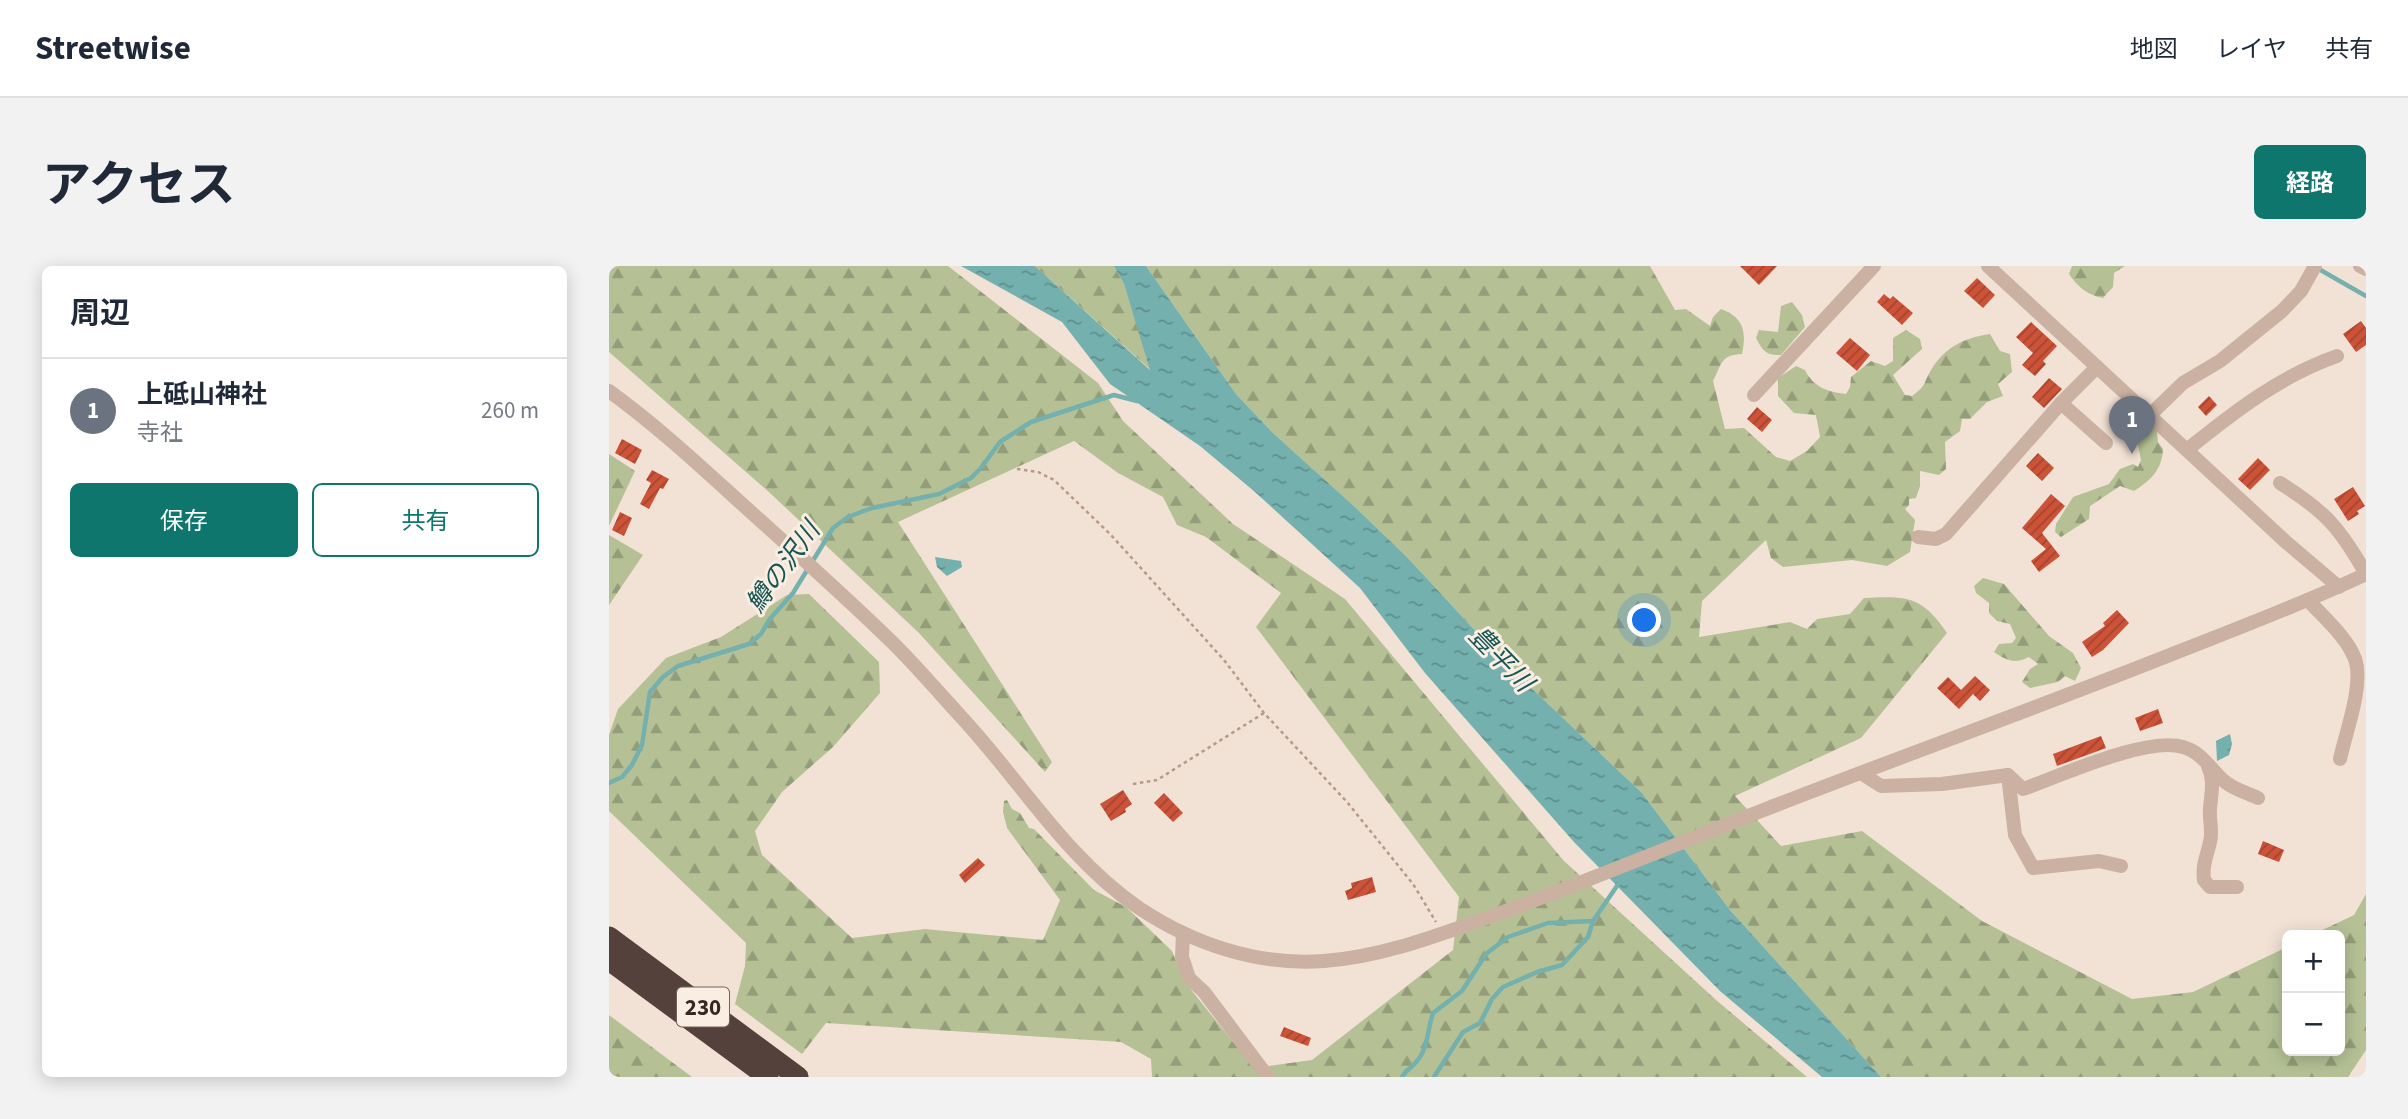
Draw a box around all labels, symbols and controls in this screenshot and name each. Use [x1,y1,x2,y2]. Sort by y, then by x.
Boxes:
text: Streetwise [35,25,191,72]
text: 地図 [2130,32,2178,67]
text: レイヤ [2216,32,2287,67]
text: 共有 [2325,32,2373,67]
button: 経路 [2254,145,2366,219]
text: アクセス [42,151,236,221]
text: 周辺 [70,292,130,335]
text: 上砥山神社 [137,376,267,413]
text: 1 [87,394,99,427]
text: 260 m [481,394,539,427]
pin: 1 [2109,396,2155,454]
text: 寺社 [137,416,183,449]
button: 保存 [70,483,298,557]
button: 共有 [312,483,539,557]
water label: 鱒の沢川 [737,512,830,620]
your location [1627,603,1661,637]
water label: 豊平川 [1461,618,1543,702]
map controls [2282,930,2345,1056]
button: + [2282,930,2345,993]
road number: 230 [677,988,729,1027]
button: − [2282,993,2345,1056]

